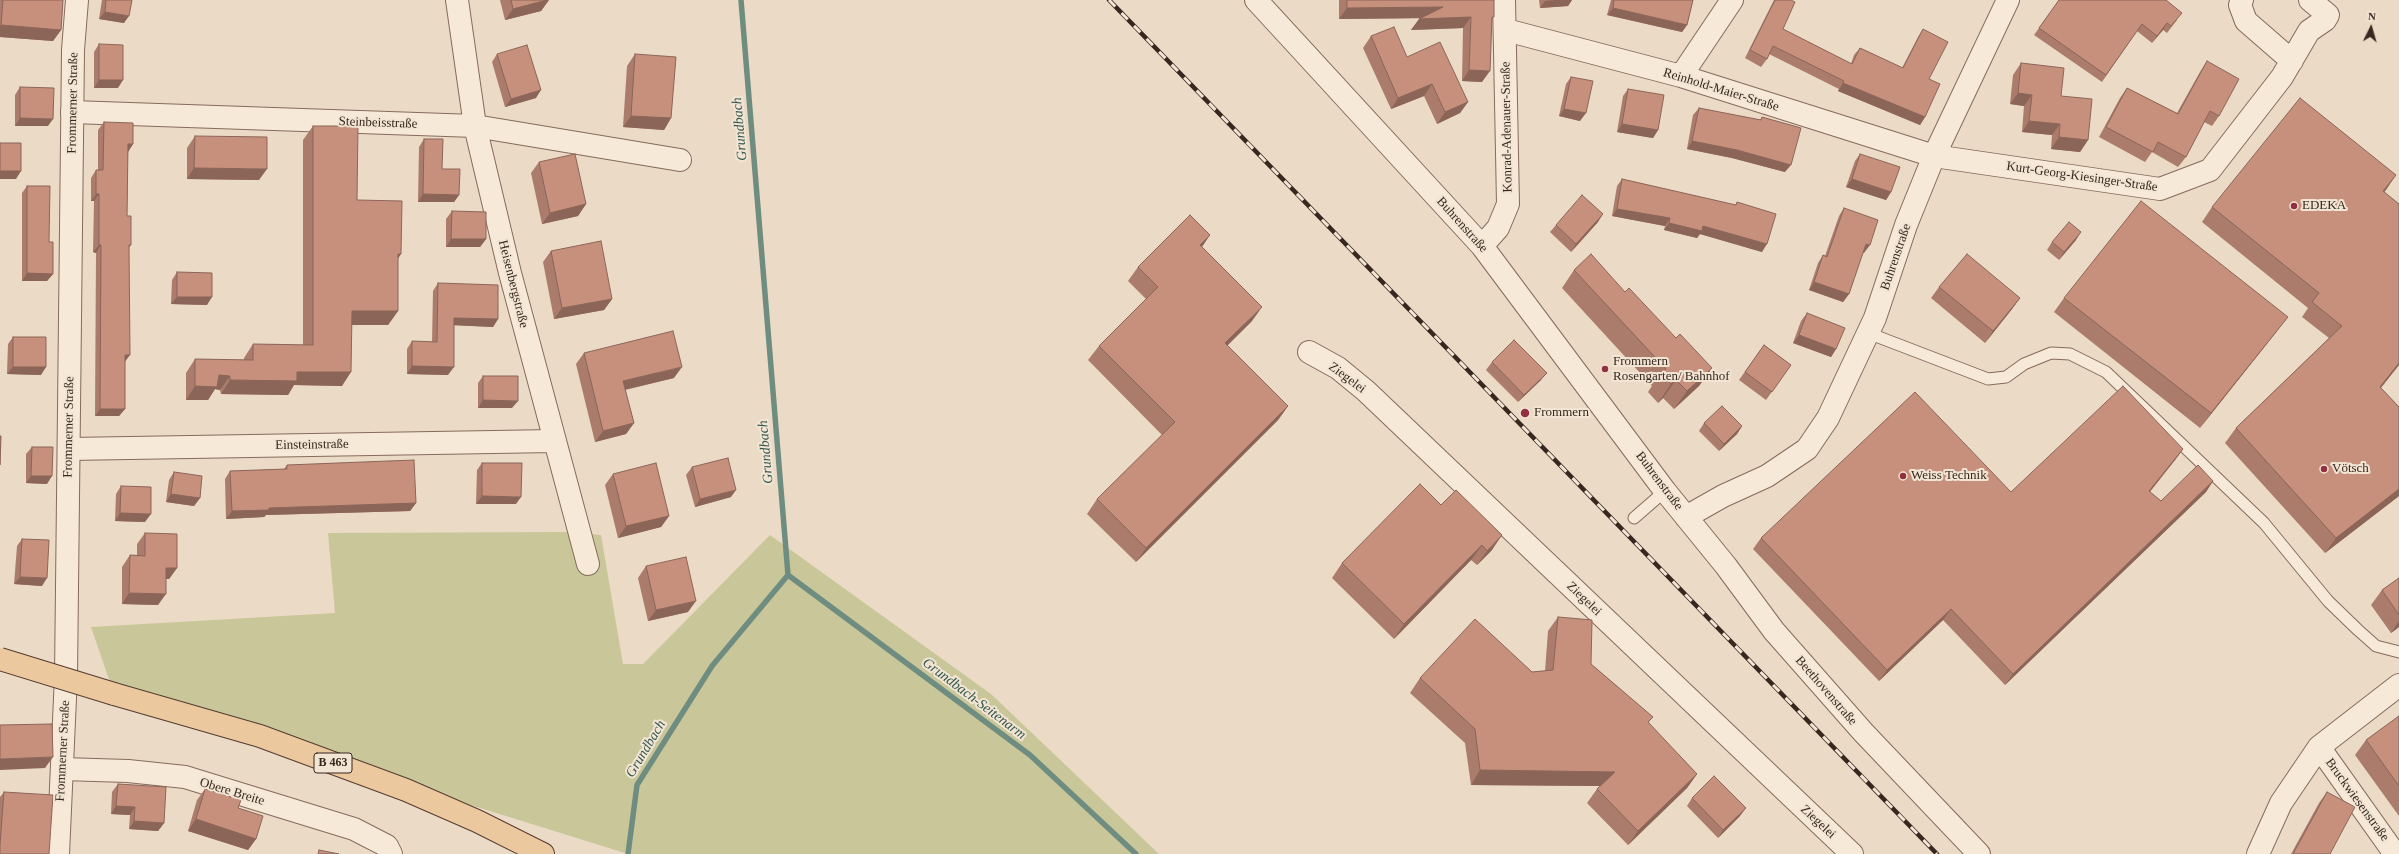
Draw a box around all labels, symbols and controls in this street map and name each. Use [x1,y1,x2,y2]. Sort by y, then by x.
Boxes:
north arrow [2351,8,2391,48]
text: N [2368,10,2377,22]
street label: Frommerner Straße [64,52,82,154]
street label: Konrad-Adenauer-Straße [1498,61,1516,193]
street label: Reinhold-Maier-Straße [1661,65,1781,115]
water label: Grundbach [729,97,751,161]
street label: Steinbeisstraße [338,114,418,132]
street label: Kurt-Georg-Kiesinger-Straße [2005,159,2159,195]
street label: Buhrenstraße [1433,194,1491,256]
place label: EDEKA [2302,198,2346,214]
marker: EDEKA [2289,201,2299,211]
street label: Buhrenstraße [1877,222,1915,292]
street label: Heisenbergstraße [495,238,531,330]
place label: Frommern Rosengarten/ Bahnhof [1613,354,1730,385]
street label: Ziegelei [1325,359,1369,397]
marker: Frommern Rosengarten/ Bahnhof [1600,364,1610,374]
street label: Frommerner Straße [60,376,78,478]
place label: Frommern [1534,405,1589,421]
marker: Frommern [1519,407,1531,419]
water label: Grundbach [755,420,777,484]
street label: Einsteinstraße [275,437,349,453]
street label: Buhrenstraße [1632,449,1686,513]
place label: Vötsch [2332,461,2369,477]
marker: Vötsch [2319,464,2329,474]
place label: Weiss Technik [1911,468,1987,484]
marker: Weiss Technik [1898,471,1908,481]
street label: Ziegelei [1563,579,1605,619]
street label: Beethovenstraße [1792,653,1860,729]
water label: Grundbach-Seitenarm [919,655,1029,743]
street label: Frommerner Straße [53,700,73,802]
water label: Grundbach [622,717,670,781]
road number: B 463 [314,753,352,773]
street label: Bruckwiesenstraße [2322,755,2392,845]
street label: Obere Breite [198,775,266,809]
street label: Ziegelei [1797,802,1839,842]

